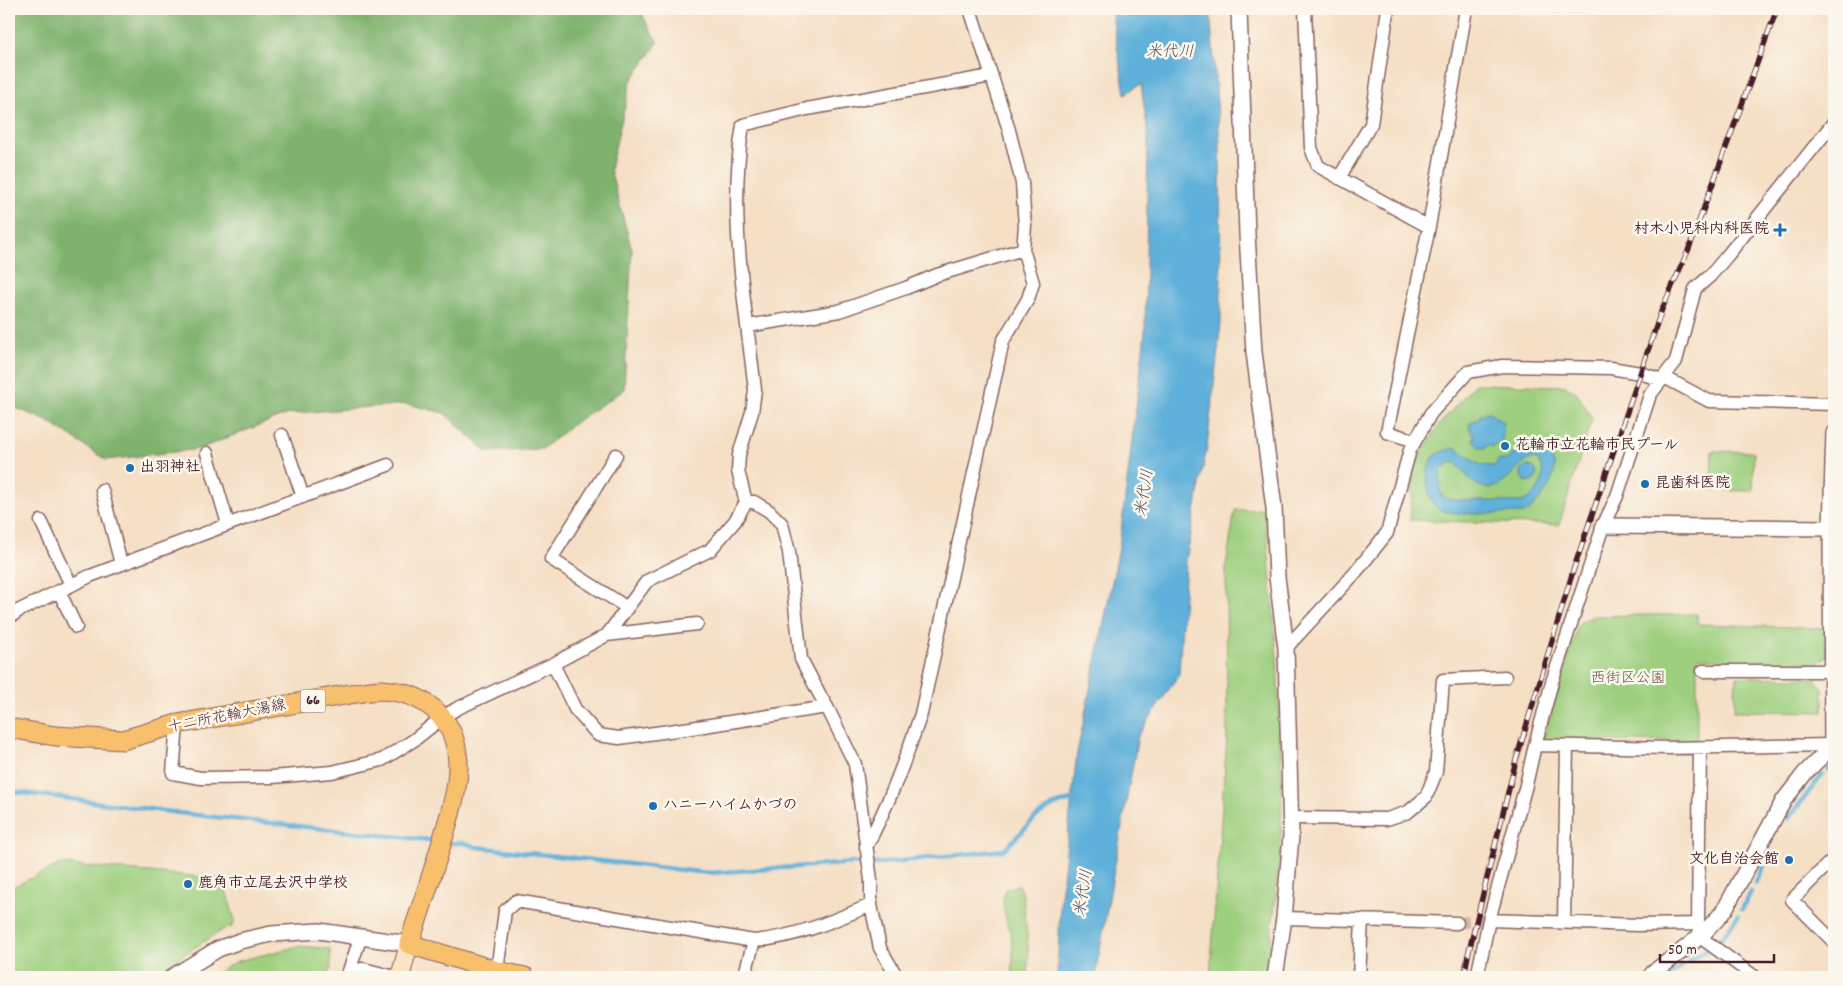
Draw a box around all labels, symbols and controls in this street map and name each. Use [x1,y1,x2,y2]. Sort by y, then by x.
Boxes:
water label: 米代川 [1146,41,1194,64]
place label: 村木小児科内科医院 [1634,219,1769,241]
marker: 村木小児科内科医院 [1773,223,1787,237]
place label: 花輪市立花輪市民プール [1515,435,1679,457]
marker: 花輪市立花輪市民プール [1499,440,1511,452]
place label: 出羽神社 [140,457,200,479]
marker: 出羽神社 [124,462,136,474]
water label: 米代川 [1130,467,1160,519]
place label: 昆歯科医院 [1655,473,1730,495]
marker: 昆歯科医院 [1639,478,1651,490]
park label: 西街区公園 [1590,668,1666,690]
road number: 66 [300,689,326,712]
street label: 十二所花輪大湯線 [166,695,288,739]
place label: ハニーハイムかづの [663,795,797,817]
marker: ハニーハイムかづの [647,800,659,812]
place label: 文化自治会館 [1689,849,1779,871]
marker: 文化自治会館 [1783,854,1795,866]
water label: 米代川 [1069,867,1099,919]
place label: 鹿角市立尾去沢中学校 [198,873,348,895]
marker: 鹿角市立尾去沢中学校 [182,878,194,890]
scale bar [1660,931,1774,963]
text: 50 m [1668,940,1697,962]

